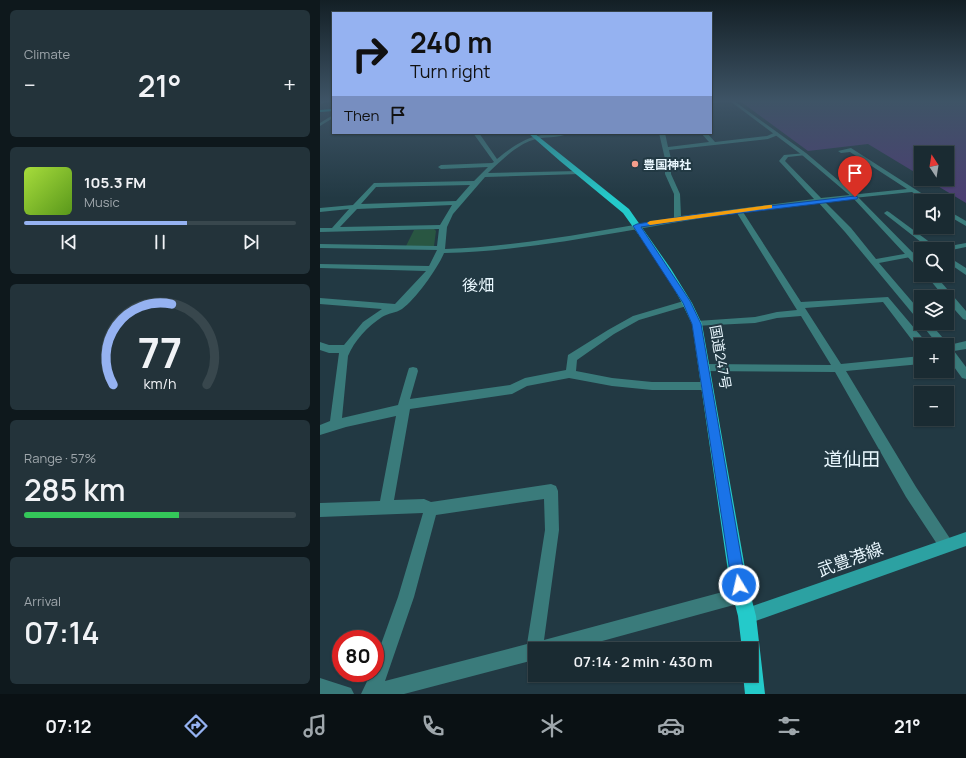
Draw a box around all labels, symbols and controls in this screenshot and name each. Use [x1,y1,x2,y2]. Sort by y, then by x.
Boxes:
text: 240 m [410,23,492,61]
icon: right [344,28,396,80]
text: Climate [24,45,70,63]
text: Turn right [410,59,491,83]
text: 21° [138,65,181,106]
text: − [24,70,36,100]
text: + [283,70,296,100]
icon: arrive [387,104,409,126]
text: Then [344,105,379,126]
north arrow [914,146,954,186]
map controls [914,146,954,426]
place label: 豊国神社 [643,156,691,173]
pin [838,156,872,197]
marker: 豊国神社 [630,159,640,169]
icon: arrive [844,162,866,184]
text: 105.3 FM [84,172,146,193]
text: Music [84,193,120,211]
button: sound [914,194,954,234]
icon: previous [58,231,80,253]
icon: pause [149,231,171,253]
icon: next [240,231,262,253]
button: search [914,242,954,282]
district label: 後畑 [462,274,494,296]
button: layers [914,290,954,330]
street label: 国道247号 [706,323,736,391]
text: 77 [138,324,182,380]
button: + [914,338,954,378]
text: km/h [143,374,177,393]
button: − [914,386,954,426]
district label: 道仙田 [823,446,881,472]
text: Range · 57% [24,449,96,467]
text: 285 km [24,469,125,510]
street label: 武豊港線 [814,537,886,581]
position arrow [718,564,760,606]
text: Arrival [24,592,61,610]
text: 07:14 [24,612,100,653]
speed limit sign: 80 [332,630,384,682]
text: 07:14 · 2 min · 430 m [573,651,713,672]
icon: directions [182,712,210,740]
icon: music [301,712,329,740]
icon: phone [419,712,447,740]
icon: climate [538,712,566,740]
icon: car [657,712,685,740]
icon: filters [775,712,803,740]
text: 07:12 [45,714,92,738]
text: 21° [894,714,921,738]

